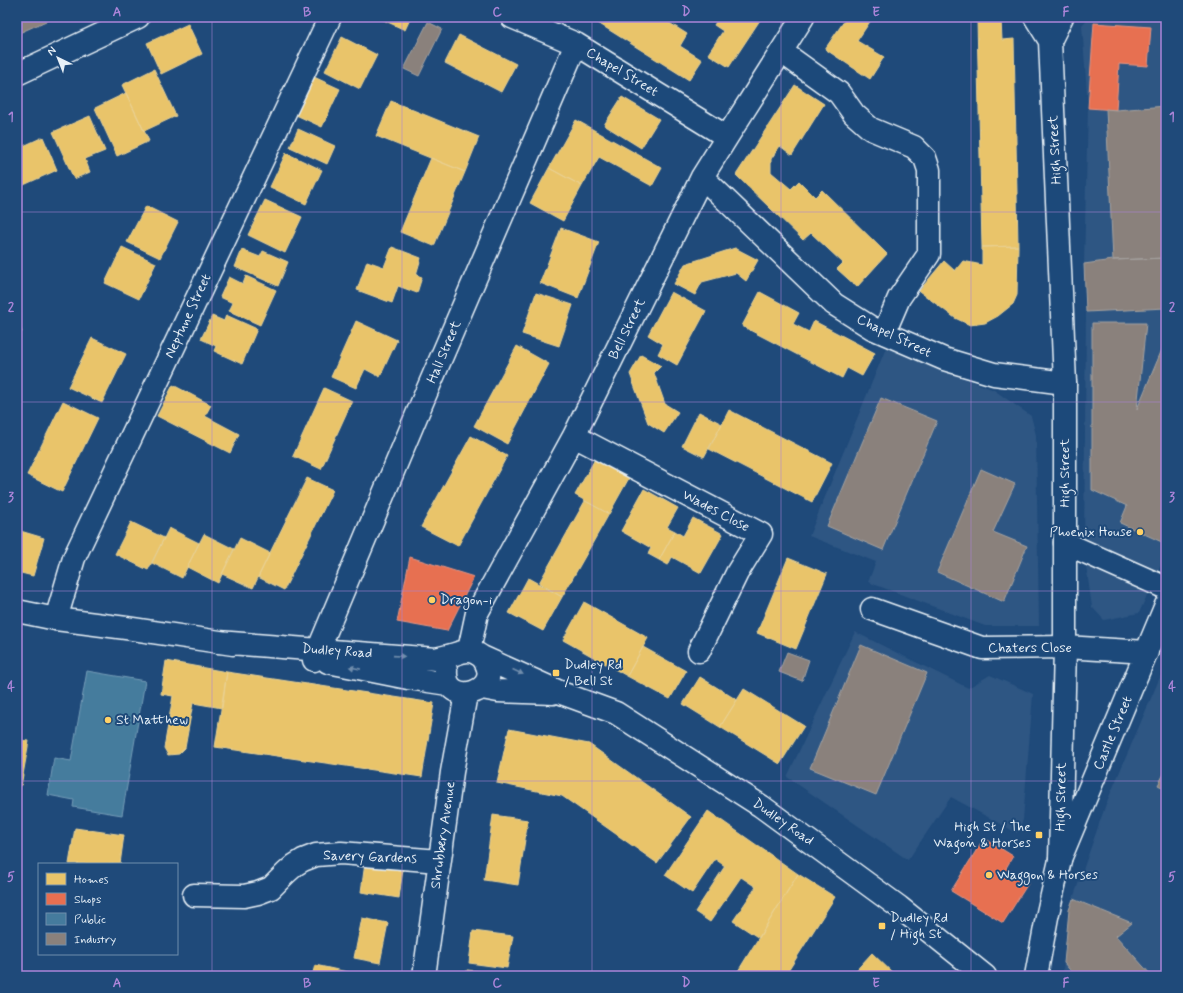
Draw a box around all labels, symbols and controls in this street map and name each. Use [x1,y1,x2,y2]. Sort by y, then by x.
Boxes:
text: A [113,4,121,21]
text: B [303,4,312,21]
text: C [492,4,502,21]
text: D [682,4,691,21]
text: E [872,4,880,21]
text: F [1063,4,1070,21]
north arrow [38,38,78,78]
street label: Chapel Street [583,43,661,101]
text: N [44,44,59,59]
text: 1 [8,109,14,126]
text: 1 [1169,109,1175,126]
street label: High Street [1044,114,1068,185]
street label: Neptune Street [161,271,215,361]
street label: Bell Street [604,295,650,363]
text: 2 [8,299,15,316]
text: 2 [1169,299,1176,316]
street label: Chapel Street [854,310,934,362]
street label: Hall Street [423,317,466,386]
street label: High Street [1056,438,1076,508]
street label: Wades Close [679,486,753,536]
text: 3 [8,489,14,506]
text: 3 [1169,489,1175,506]
place label: Phoenix House [1050,523,1132,541]
marker: Phoenix House [1135,527,1145,537]
place label: Dragon-i [440,591,492,610]
marker: Dragon-i [427,595,437,605]
street label: Chaters Close [988,639,1072,657]
street label: Dudley Road [301,640,373,662]
one-way arrow [393,652,405,659]
place label: Dudley Rd / Bell St [564,656,622,690]
one-way arrow [349,664,361,670]
marker: Dudley Rd / Bell St [551,668,561,678]
one-way arrow [512,669,523,675]
text: 4 [7,679,15,696]
text: 4 [1168,679,1176,696]
street label: Castle Street [1089,693,1137,773]
place label: St Matthew [116,711,188,729]
marker: St Matthew [103,715,113,725]
street label: High Street [1051,762,1073,832]
street label: Shrubbery Avenue [427,780,459,890]
street label: Dudley Road [749,794,817,850]
place label: High St / The Wagon & Horses [934,818,1031,854]
marker: High St / The Wagon & Horses [1034,830,1044,840]
street label: Savery Gardens [323,846,418,868]
legend [38,863,178,955]
place label: Waggon & Horses [997,866,1098,886]
text: 5 [7,869,15,886]
text: 5 [1168,869,1176,886]
marker: Waggon & Horses [984,870,994,880]
text: Homes [74,872,109,888]
text: Shops [74,892,101,908]
place label: Dudley Rd / High St [890,909,948,945]
text: Public [74,912,106,928]
marker: Dudley Rd / High St [877,921,887,931]
text: Industry [74,932,116,948]
text: A [113,975,121,992]
text: B [303,975,312,992]
text: C [492,975,502,992]
text: D [682,975,691,992]
text: E [872,975,880,992]
text: F [1063,975,1070,992]

